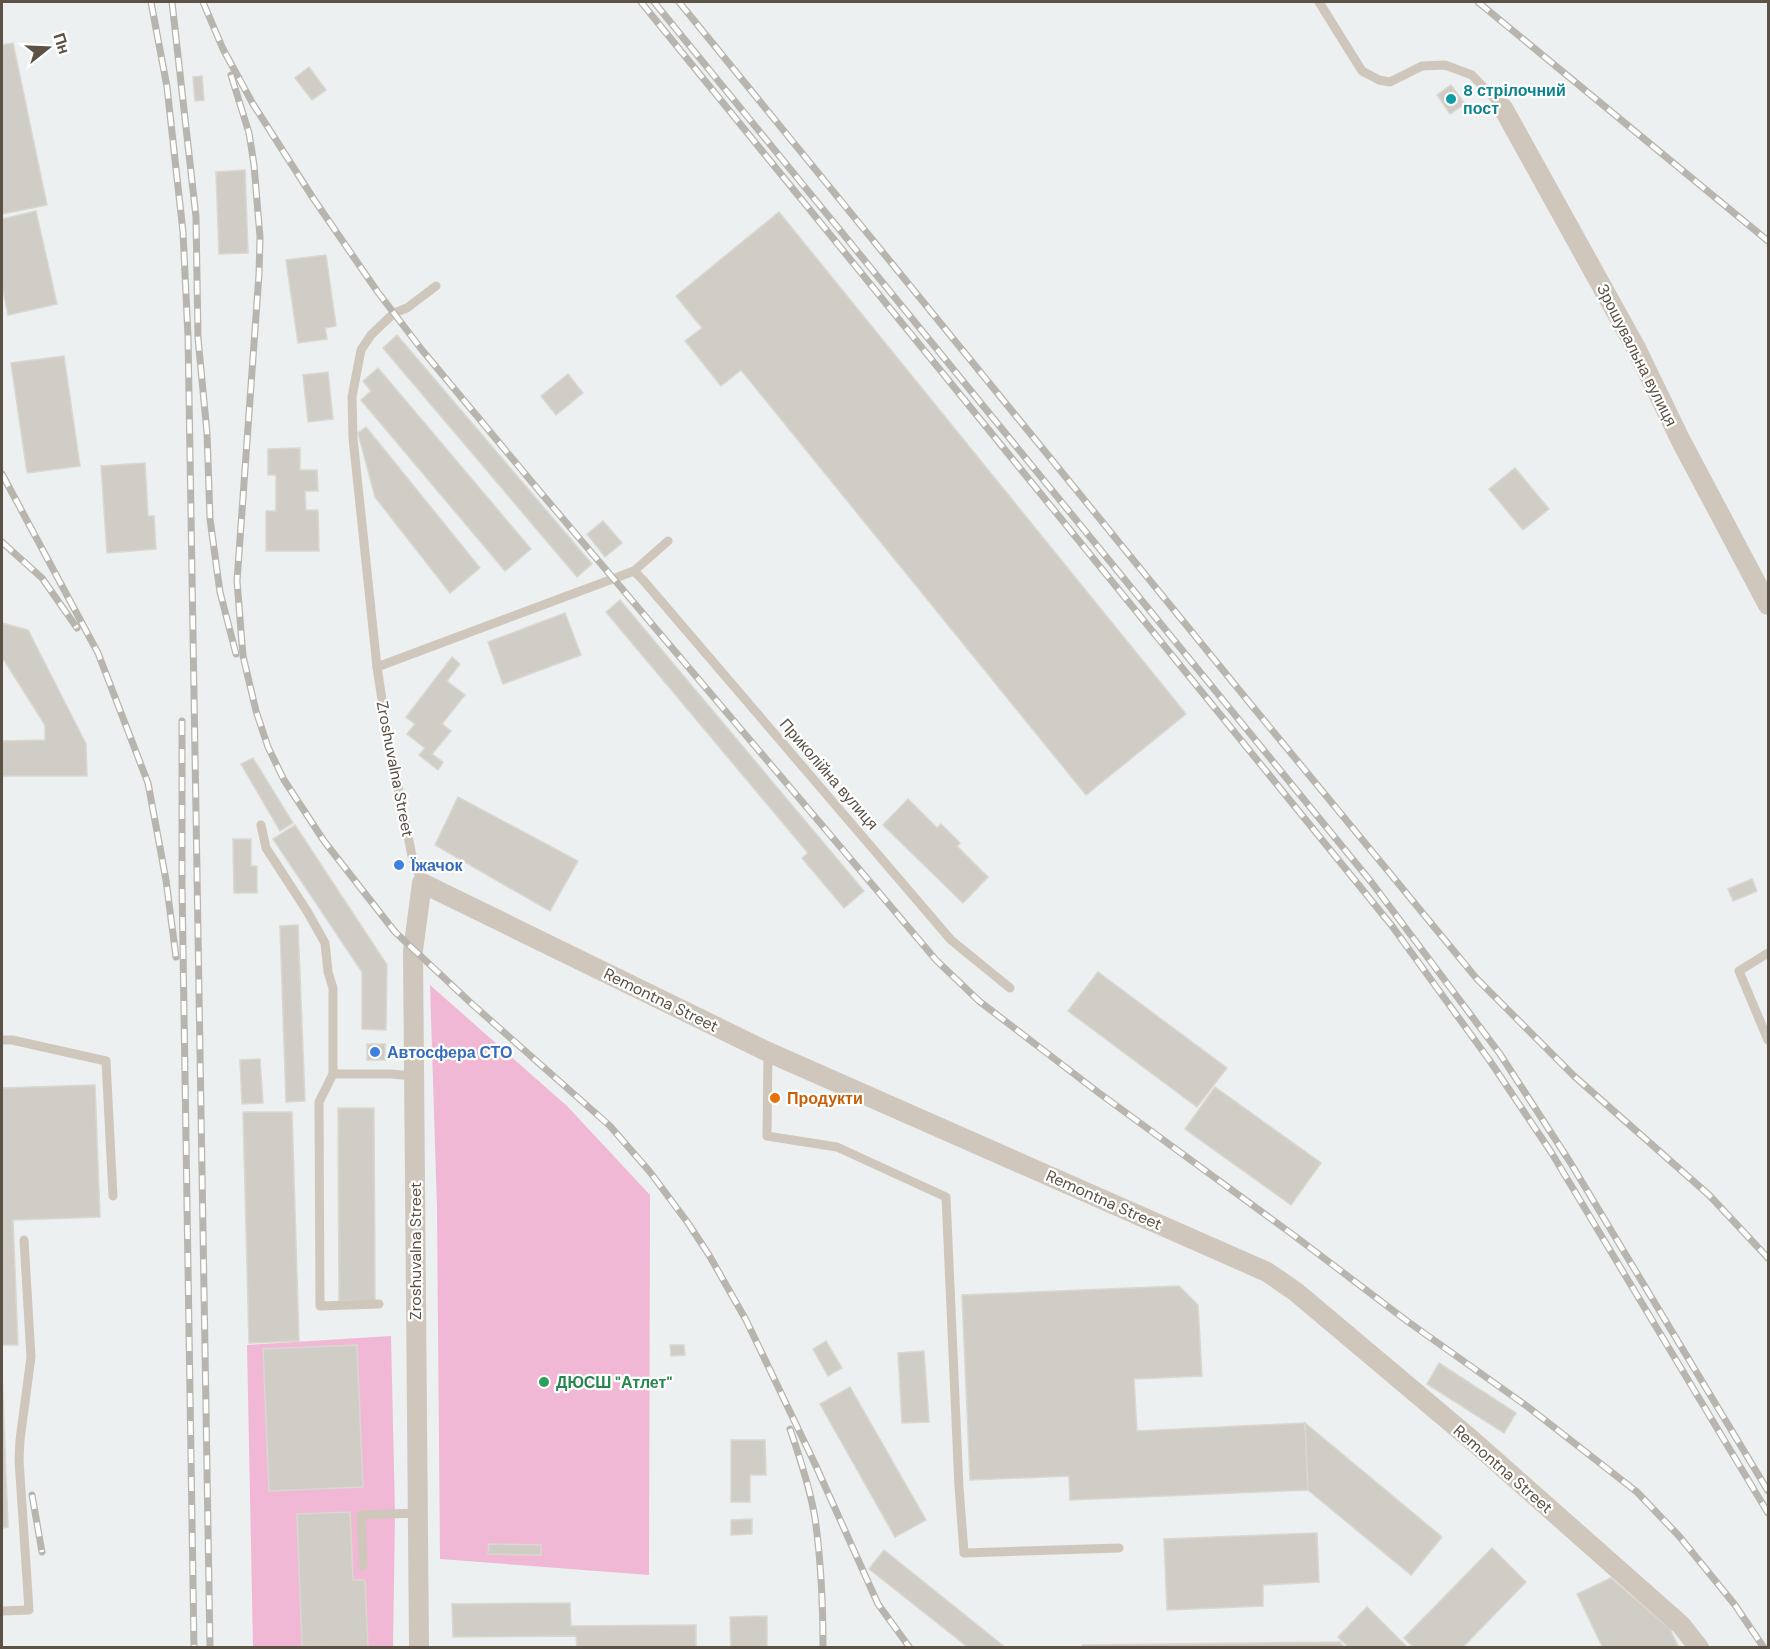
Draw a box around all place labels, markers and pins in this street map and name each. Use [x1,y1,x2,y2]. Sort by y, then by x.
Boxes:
place label: 8 стрілочний пост [1463,80,1566,119]
marker: 8 стрілочний пост [1444,92,1458,106]
place label: Їжачок [410,855,464,876]
marker: Їжачок [392,858,406,872]
place label: Автосфера СТО [387,1042,512,1063]
marker: Автосфера СТО [368,1045,382,1059]
place label: Продукти [787,1088,863,1109]
marker: Продукти [768,1091,782,1105]
place label: ДЮСШ "Атлет" [556,1372,672,1393]
marker: ДЮСШ "Атлет" [537,1375,551,1389]

